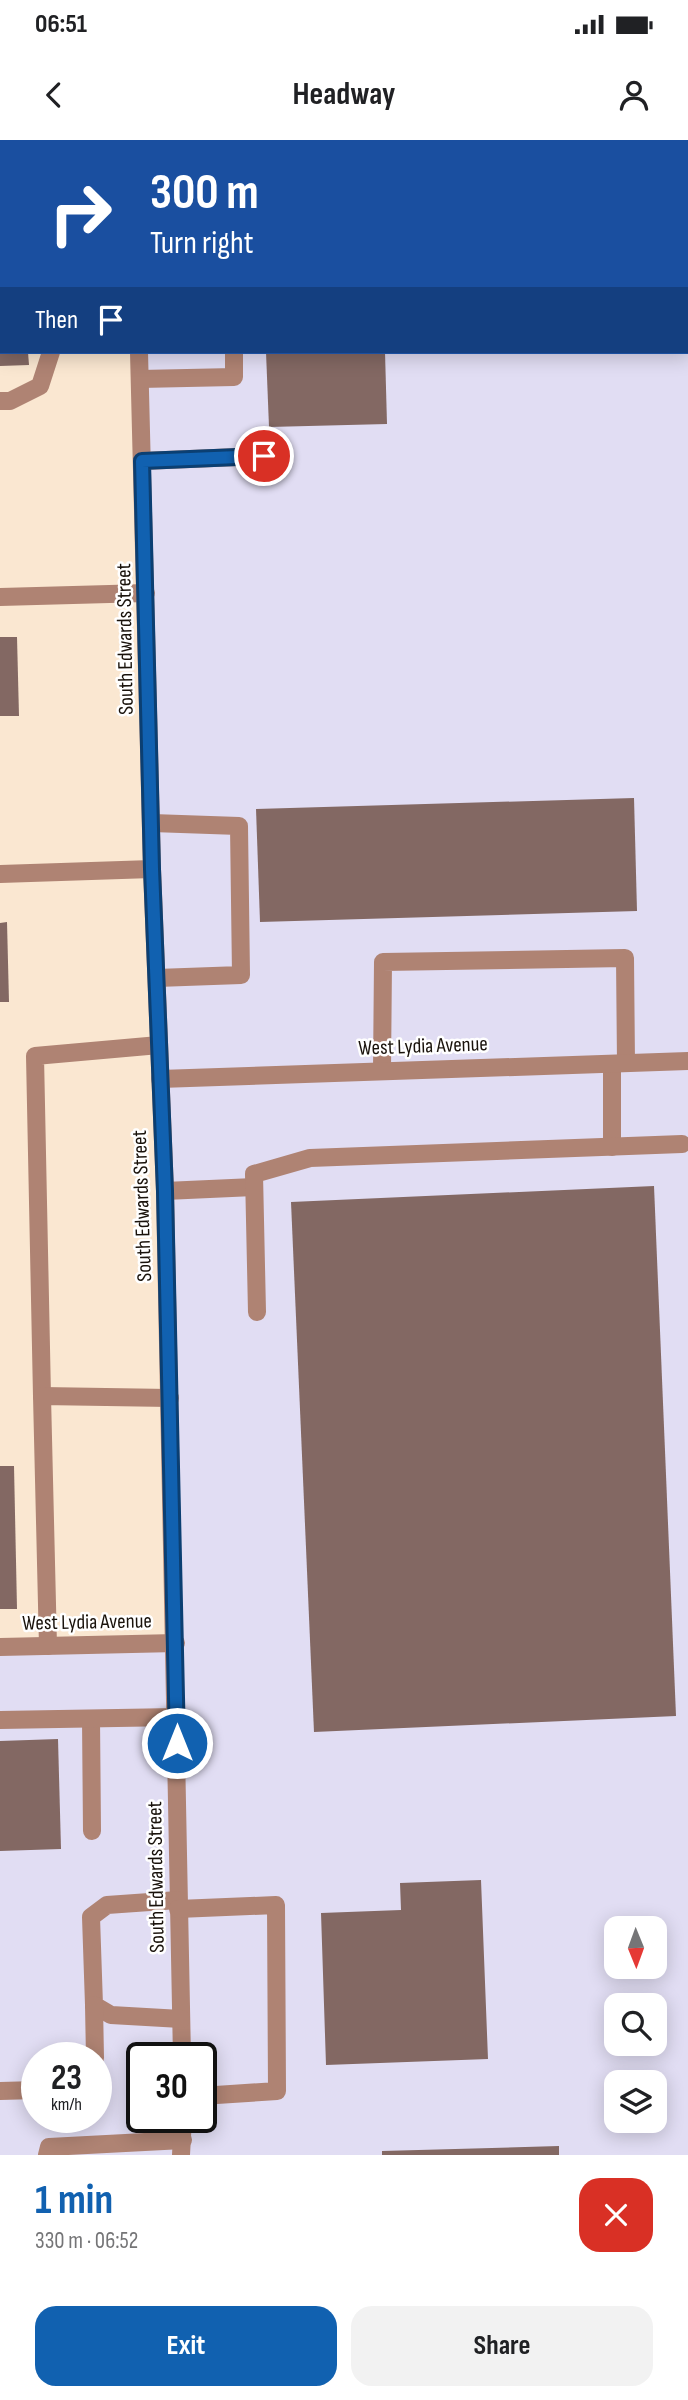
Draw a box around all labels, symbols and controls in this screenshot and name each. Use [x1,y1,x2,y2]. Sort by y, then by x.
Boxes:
text: 06:51 [35,9,87,40]
text: Headway [293,75,395,114]
icon: back [35,76,73,114]
icon: person [615,76,653,114]
text: 300 m [150,164,259,223]
icon: right [35,168,126,259]
text: Turn right [150,224,254,263]
icon: arrive [92,301,130,339]
text: Then [35,305,78,336]
pin [234,426,294,486]
icon: arrive [245,437,283,475]
street label: South Edwards Street [111,563,139,715]
street label: West Lydia Avenue [358,1031,488,1061]
street label: South Edwards Street [127,1130,157,1282]
street label: West Lydia Avenue [22,1608,152,1636]
position arrow [140,1706,214,1780]
street label: South Edwards Street [142,1801,170,1953]
north arrow [604,1916,667,1979]
map controls [604,1916,667,2133]
button: search [604,1993,667,2056]
speed limit sign: 30 [126,2042,217,2133]
text: 23 [51,2057,82,2100]
button: layers [604,2070,667,2133]
text: km/h [51,2094,82,2115]
text: 1 min [35,2175,113,2226]
button: close [579,2178,653,2252]
text: 330 m · 06:52 [35,2227,138,2255]
button: Exit [35,2306,337,2386]
button: Share [351,2306,653,2386]

